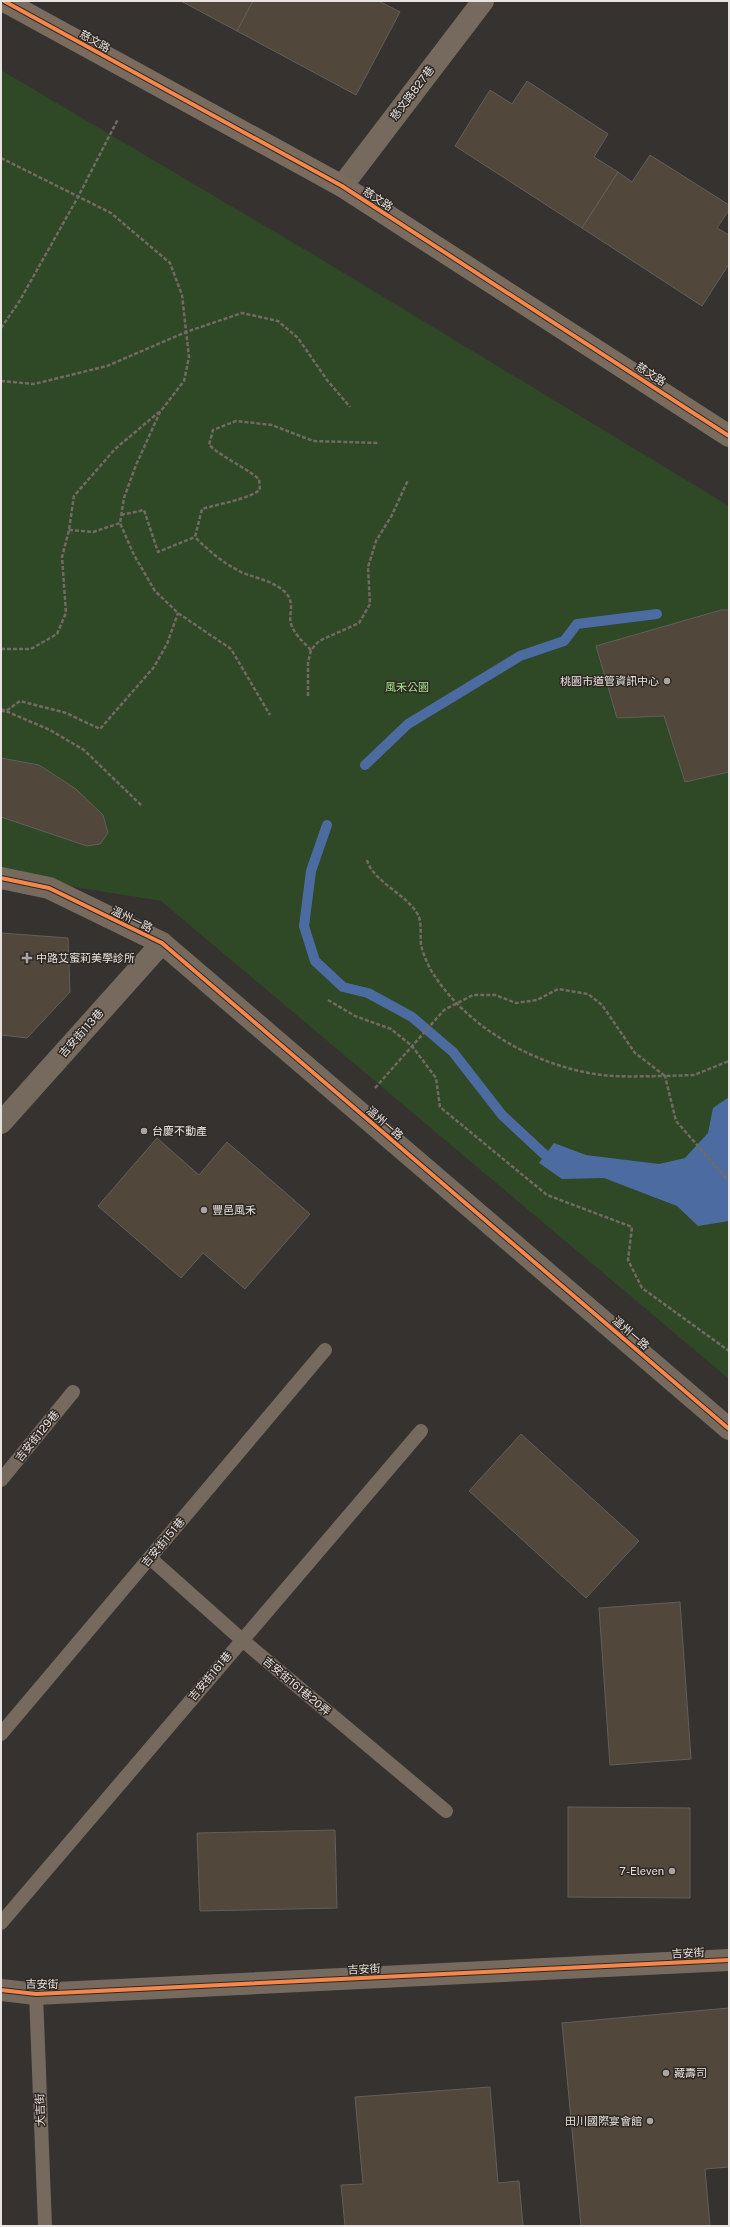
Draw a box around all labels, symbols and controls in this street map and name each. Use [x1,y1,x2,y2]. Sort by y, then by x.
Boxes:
street label: 慈文路 [78,28,112,54]
street label: 慈文路827巷 [388,64,436,122]
street label: 慈文路 [361,185,395,213]
street label: 慈文路 [634,360,668,388]
place label: 桃園市道管資訊中心 [560,675,659,687]
marker: 桃園市道管資訊中心 [662,676,672,686]
park label: 風禾公園 [385,681,429,693]
street label: 溫州一路 [110,904,154,934]
marker: 中路艾蜜莉美學診所 [21,952,33,964]
place label: 中路艾蜜莉美學診所 [36,952,135,964]
street label: 吉安街113巷 [57,1007,105,1059]
street label: 溫州一路 [364,1104,406,1142]
place label: 台慶不動產 [152,1125,207,1137]
marker: 台慶不動產 [139,1126,149,1136]
place label: 豐邑風禾 [212,1204,256,1216]
marker: 豐邑風禾 [199,1205,209,1215]
street label: 溫州一路 [610,1314,652,1352]
street label: 吉安街129巷 [13,1408,61,1464]
street label: 吉安街151巷 [139,1515,187,1569]
street label: 吉安街161巷 [186,1649,234,1703]
street label: 吉安街161巷20弄 [261,1654,333,1718]
place label: 7-Eleven [619,1865,664,1877]
marker: 7-Eleven [667,1866,677,1876]
street label: 吉安街 [671,1946,705,1960]
street label: 吉安街 [347,1962,381,1976]
street label: 吉安街 [25,1978,59,1990]
place label: 藏壽司 [674,2067,707,2079]
marker: 藏壽司 [661,2068,671,2078]
street label: 大吉街 [33,2093,47,2127]
place label: 田川國際宴會館 [565,2115,642,2127]
marker: 田川國際宴會館 [645,2116,655,2126]

